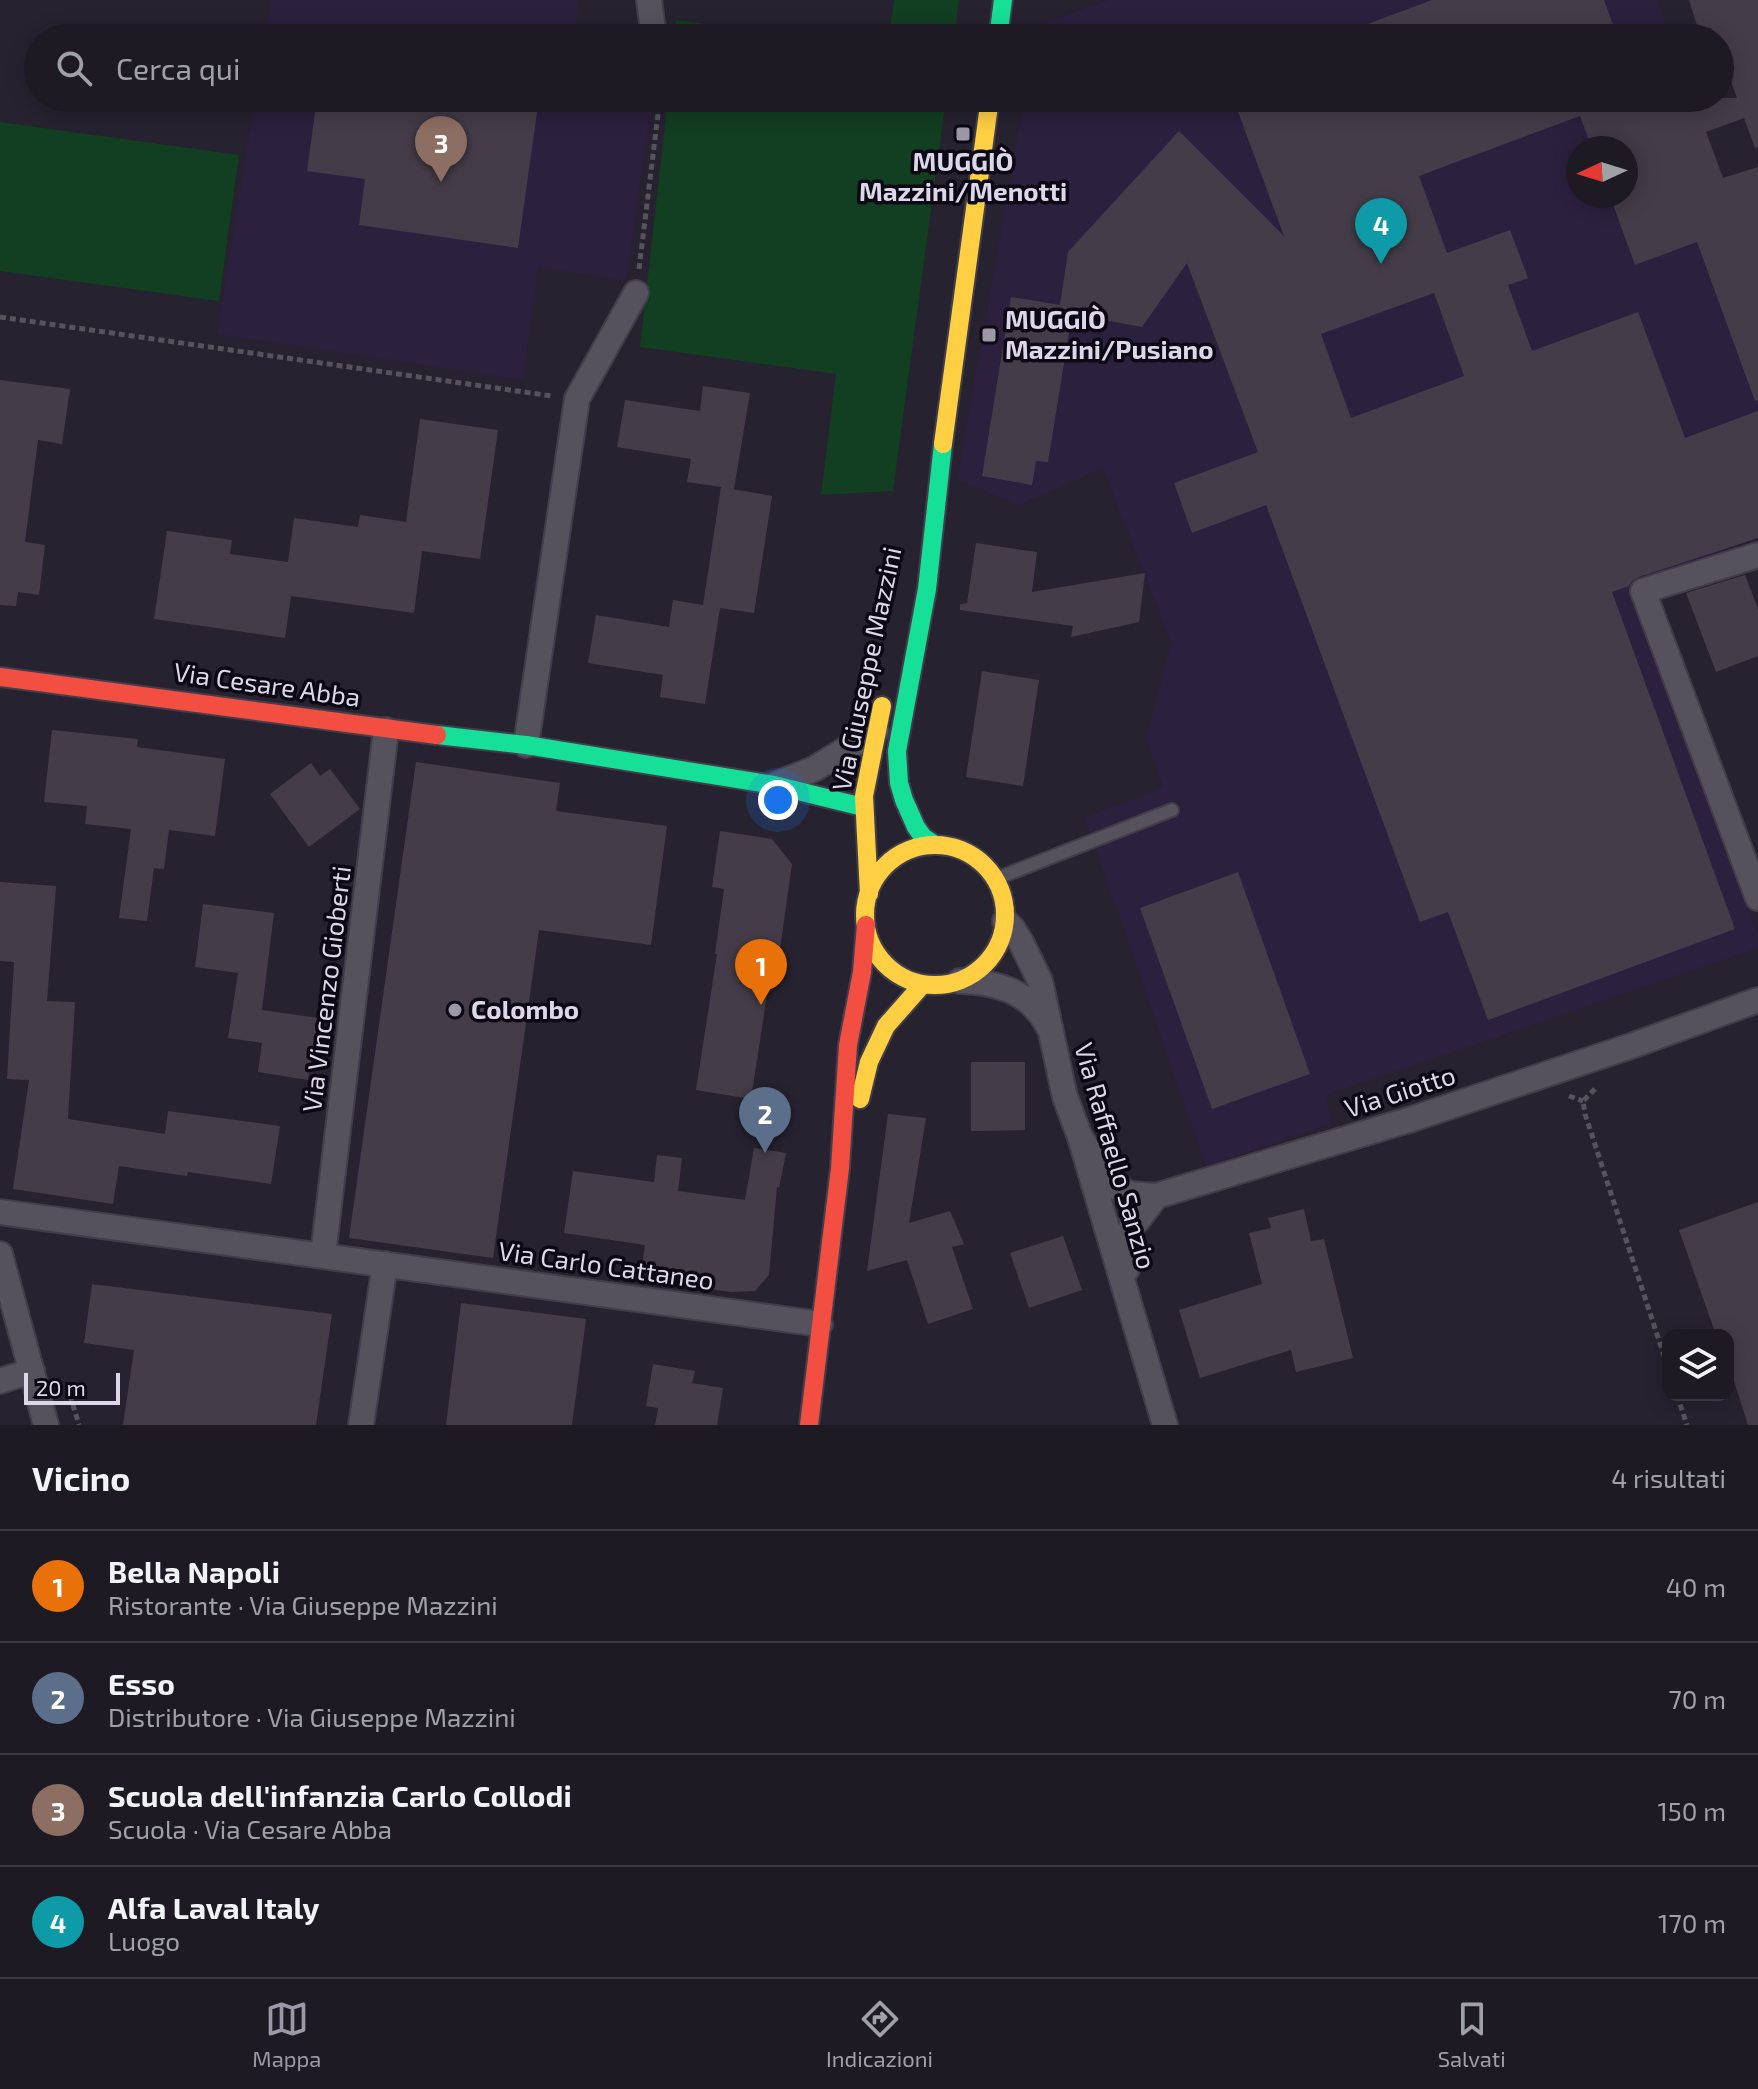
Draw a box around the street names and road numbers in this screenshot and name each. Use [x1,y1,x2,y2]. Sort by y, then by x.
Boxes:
street label: Via Giuseppe Mazzini [825,544,907,794]
street label: Via Cesare Abba [172,655,362,712]
street label: Via Vincenzo Gioberti [295,864,356,1114]
street label: Via Raffaello Sanzio [1069,1039,1164,1272]
street label: Via Giotto [1340,1058,1459,1123]
street label: Via Carlo Cattaneo [497,1234,716,1295]

